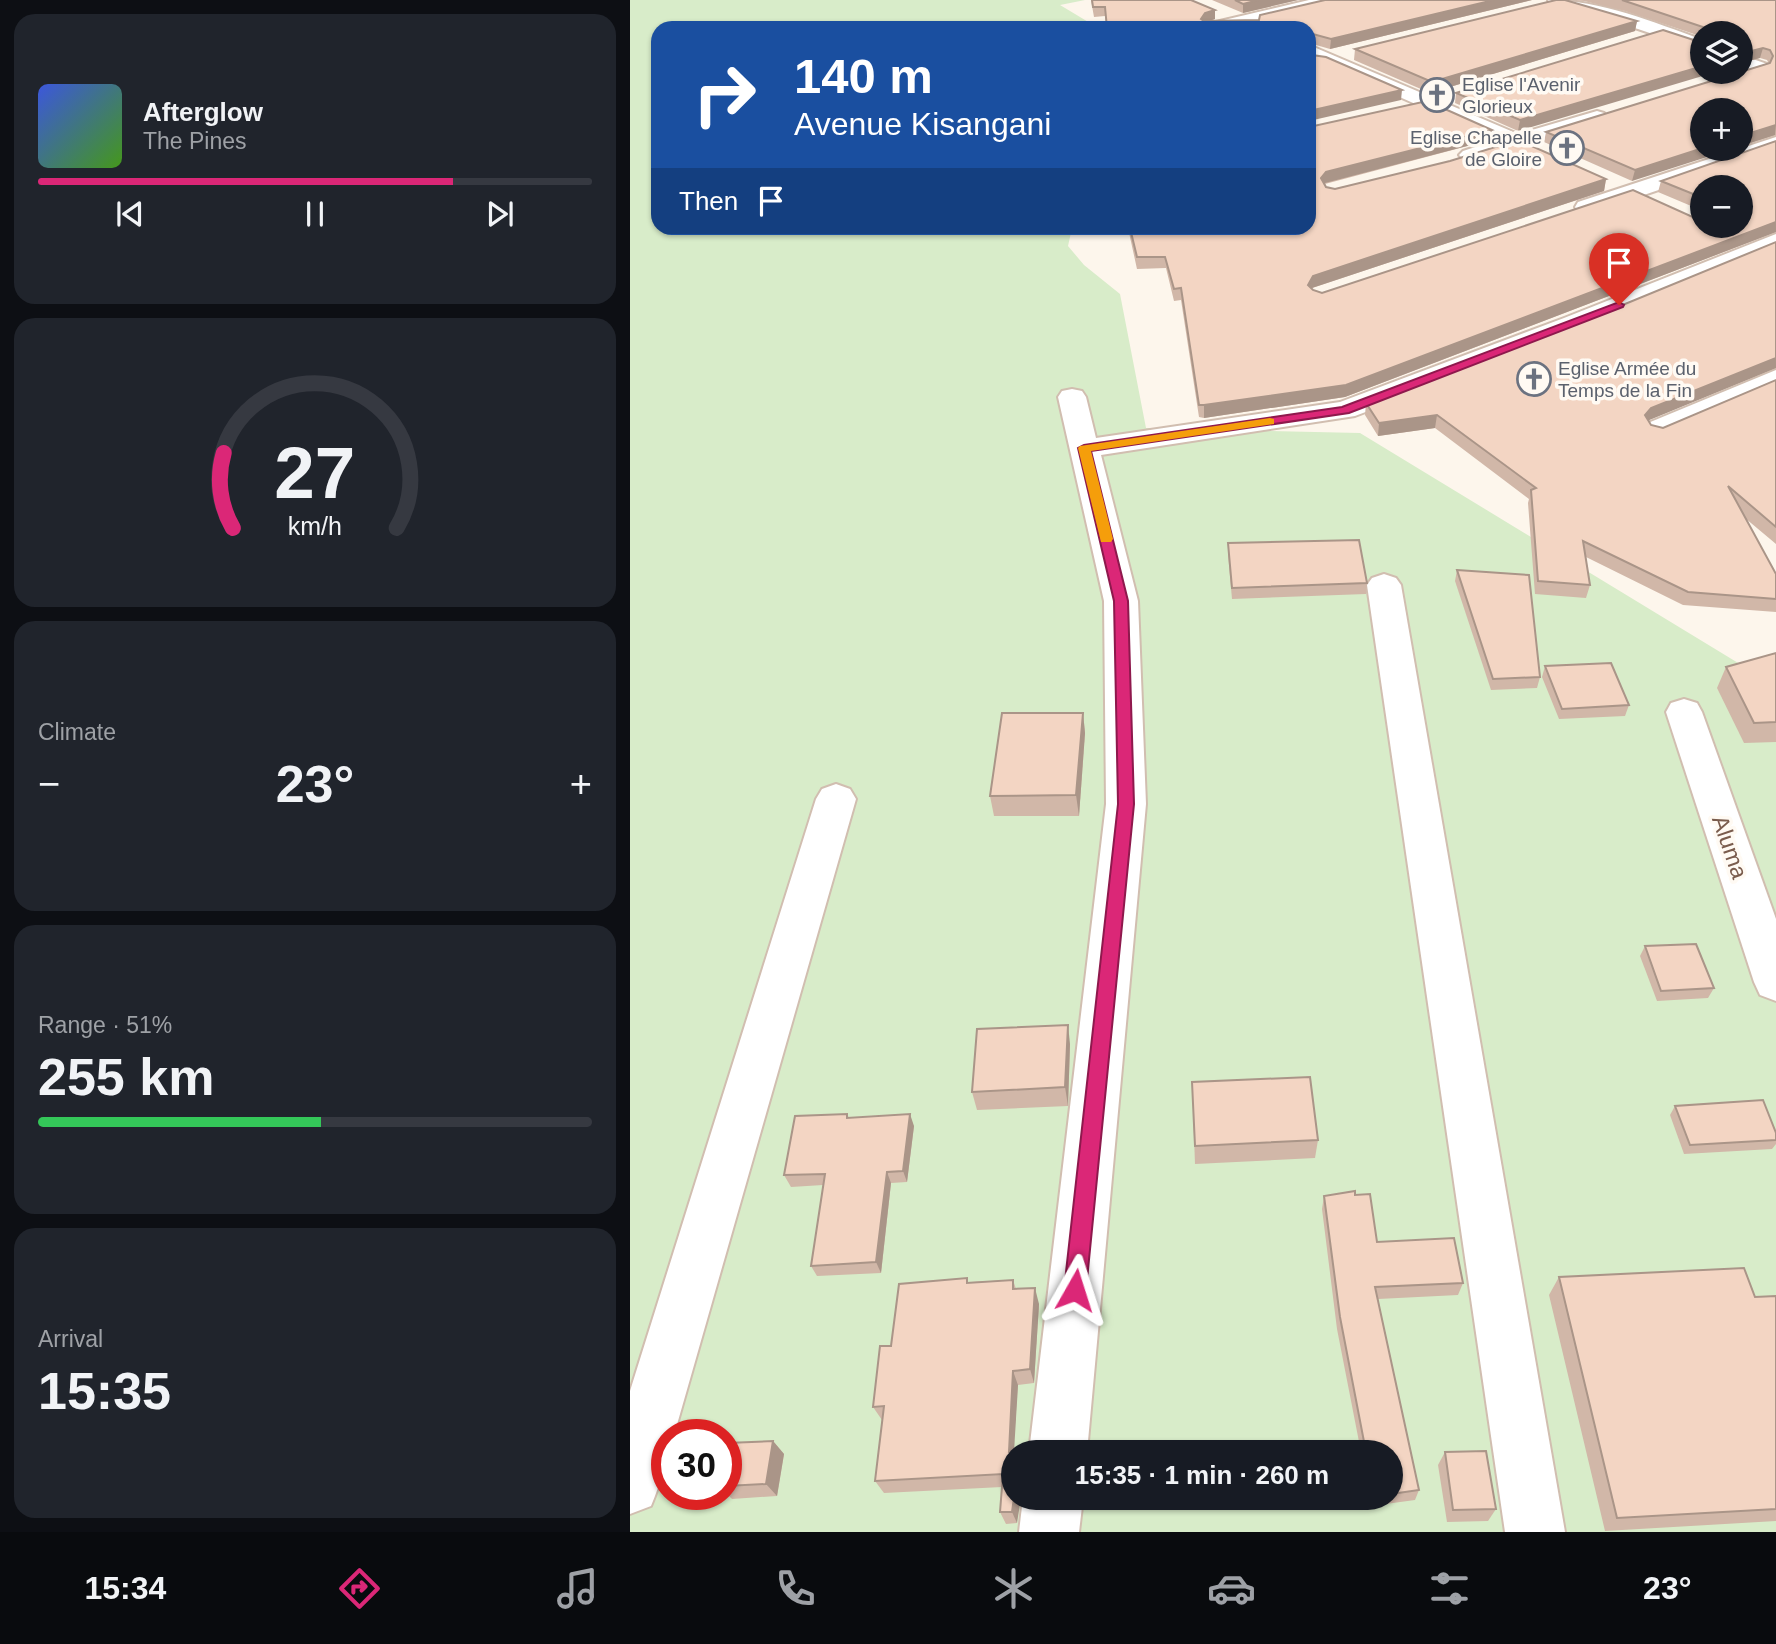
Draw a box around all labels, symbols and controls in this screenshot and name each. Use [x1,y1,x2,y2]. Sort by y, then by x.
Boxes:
map controls [1690,21,1753,238]
button: layers [1690,21,1753,84]
icon: right [679,49,770,140]
text: 140 m [794,49,933,103]
place label: Eglise l'Avenir Glorieux [1462,74,1581,117]
church icon: Eglise l'Avenir Glorieux [1418,76,1456,114]
text: Afterglow [143,97,263,127]
button: + [1690,98,1753,161]
text: Avenue Kisangani [794,106,1051,142]
place label: Eglise Chapelle de Gloire [1410,127,1542,170]
text: The Pines [143,128,247,154]
church icon: Eglise Chapelle de Gloire [1548,129,1586,167]
button: − [1690,175,1753,238]
icon: arrive [752,182,790,220]
text: Then [679,186,738,216]
icon: previous [111,195,149,233]
icon: pause [296,195,334,233]
icon: next [481,195,519,233]
pin [1589,233,1649,305]
icon: arrive [1600,244,1638,282]
place label: Eglise Armée du Temps de la Fin [1558,358,1696,401]
church icon: Eglise Armée du Temps de la Fin [1515,360,1553,398]
text: 27 [275,433,355,514]
text: km/h [288,512,342,540]
text: Climate [38,719,116,745]
text: 23° [276,755,354,813]
text: − [38,763,60,805]
text: + [570,763,592,805]
street label: Aluma [1707,812,1753,882]
text: Range · 51% [38,1012,172,1038]
text: 255 km [38,1048,214,1106]
position arrow [1038,1253,1112,1327]
text: Arrival [38,1326,103,1352]
text: 15:35 [38,1362,171,1420]
speed limit sign: 30 [651,1419,742,1510]
text: 15:35 · 1 min · 260 m [1075,1460,1329,1490]
icon: directions [335,1564,384,1613]
icon: music [553,1564,602,1613]
icon: phone [771,1564,820,1613]
icon: climate [989,1564,1038,1613]
icon: car [1207,1564,1256,1613]
icon: filters [1425,1564,1474,1613]
text: 15:34 [84,1570,166,1606]
text: 23° [1643,1570,1692,1606]

